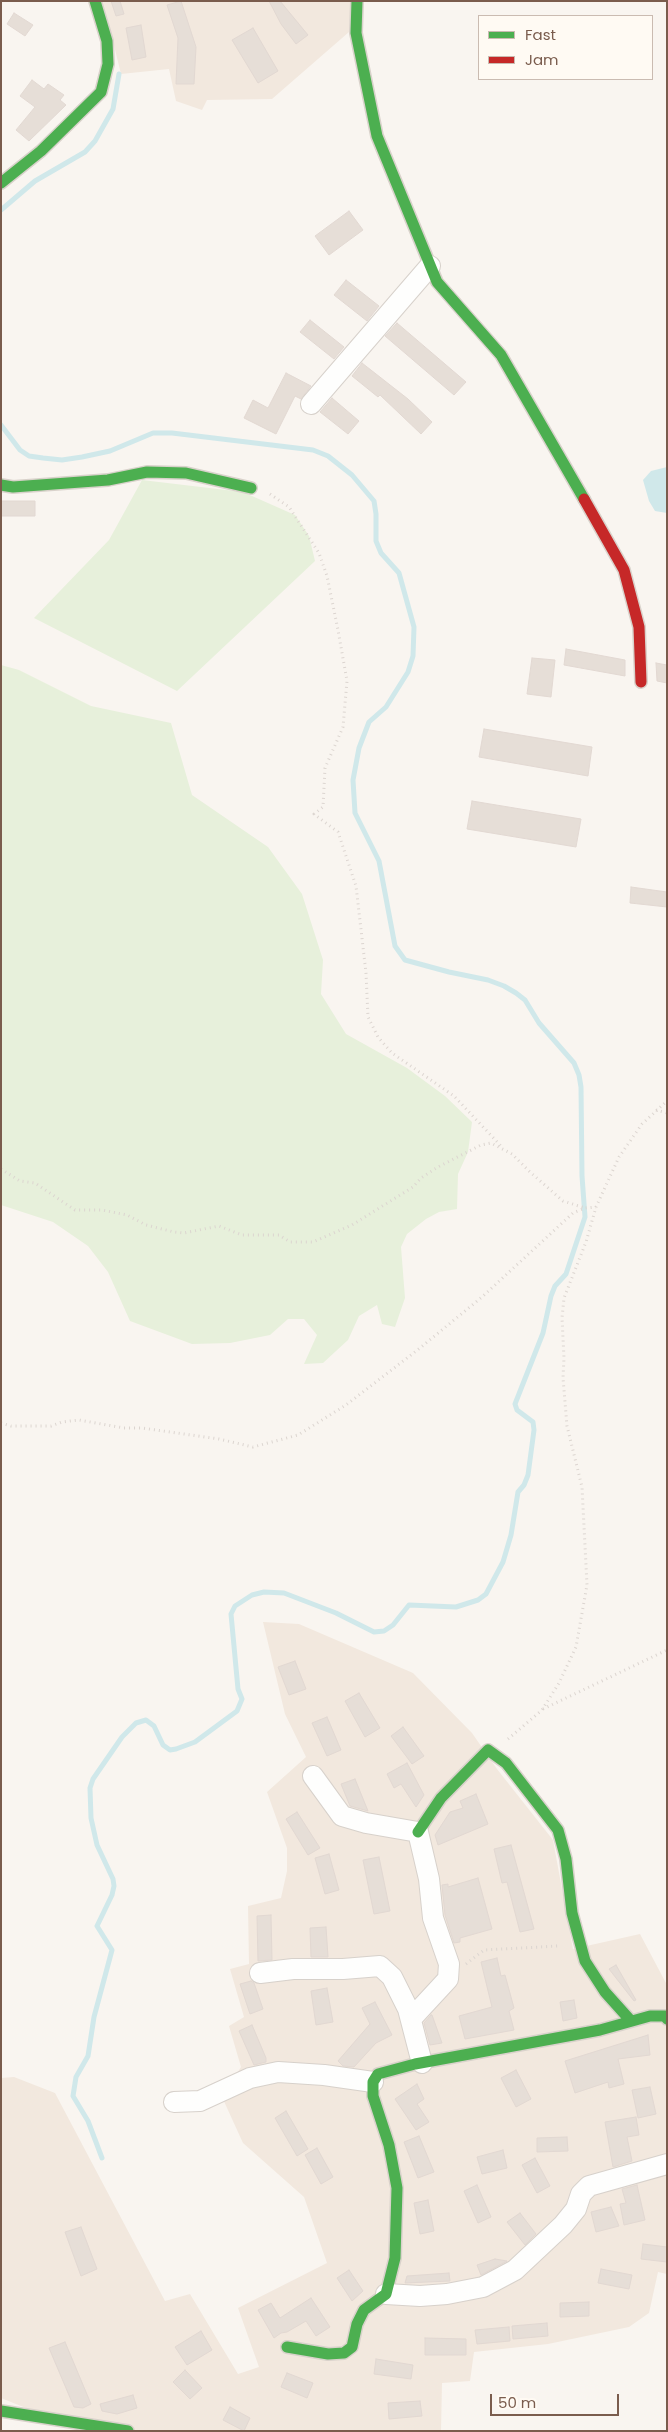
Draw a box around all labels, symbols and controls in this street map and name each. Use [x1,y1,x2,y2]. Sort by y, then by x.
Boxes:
legend [478,15,653,80]
text: Fast [525,24,556,45]
text: Jam [525,49,559,70]
scale bar [493,2384,622,2416]
text: 50 m [498,2392,536,2413]

